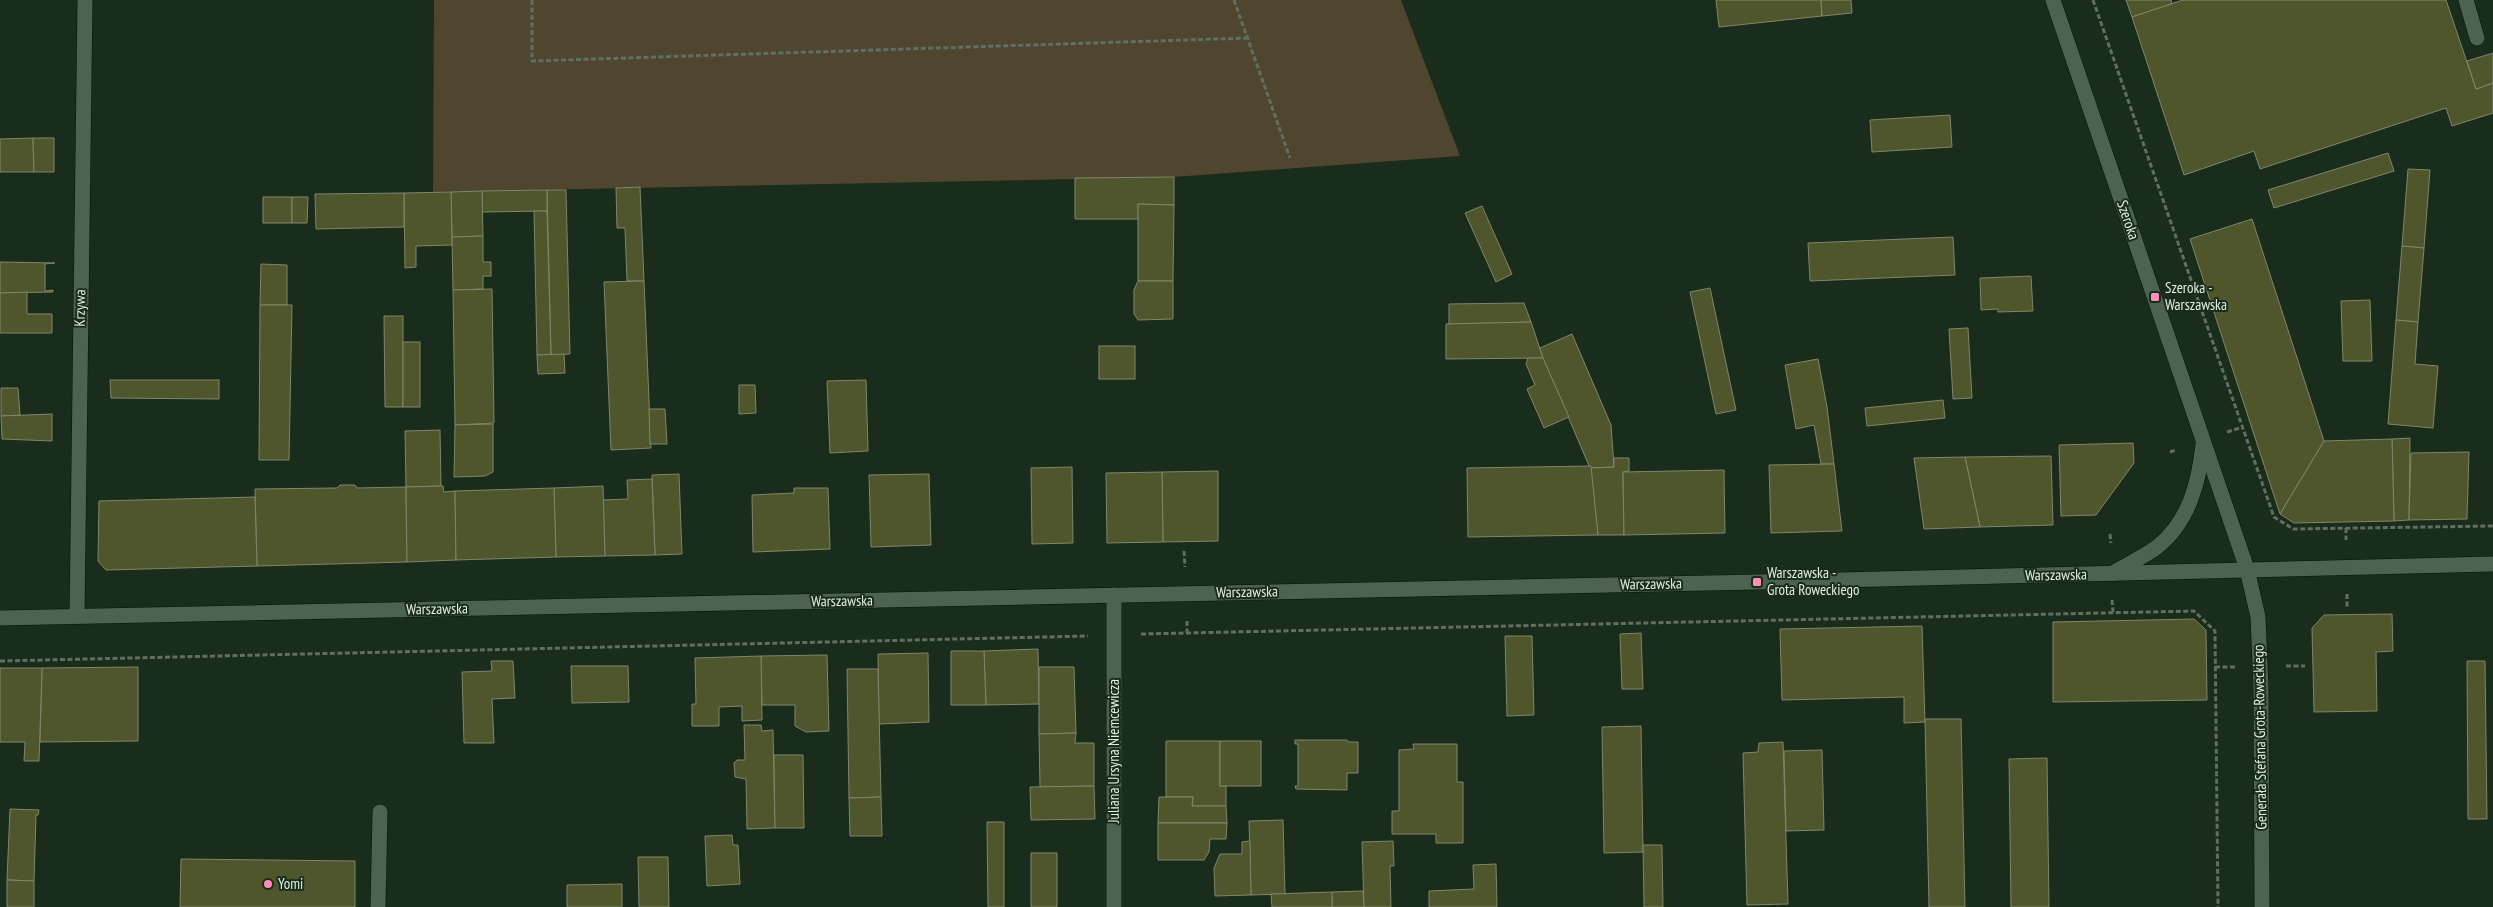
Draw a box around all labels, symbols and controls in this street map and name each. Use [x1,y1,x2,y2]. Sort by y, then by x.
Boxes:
street label: Szeroka [2113,198,2144,242]
place label: Szeroka - Warszawska [2165,278,2227,314]
street label: Krzywa [70,289,89,327]
marker: Szeroka - Warszawska [2149,291,2161,303]
place label: Warszawska - Grota Roweckiego [1767,563,1859,599]
street label: Warszawska [2025,564,2087,585]
street label: Warszawska [1620,573,1682,594]
marker: Warszawska - Grota Roweckiego [1751,576,1763,588]
street label: Warszawska [1216,581,1278,602]
street label: Warszawska [811,590,873,611]
street label: Warszawska [406,598,468,619]
street label: Generała Stefana Grota-Roweckiego [2248,644,2271,830]
street label: Juliana Ursyna Niemcewicza [1104,679,1123,824]
place label: Yomi [278,874,303,893]
marker: Yomi [262,878,274,890]

